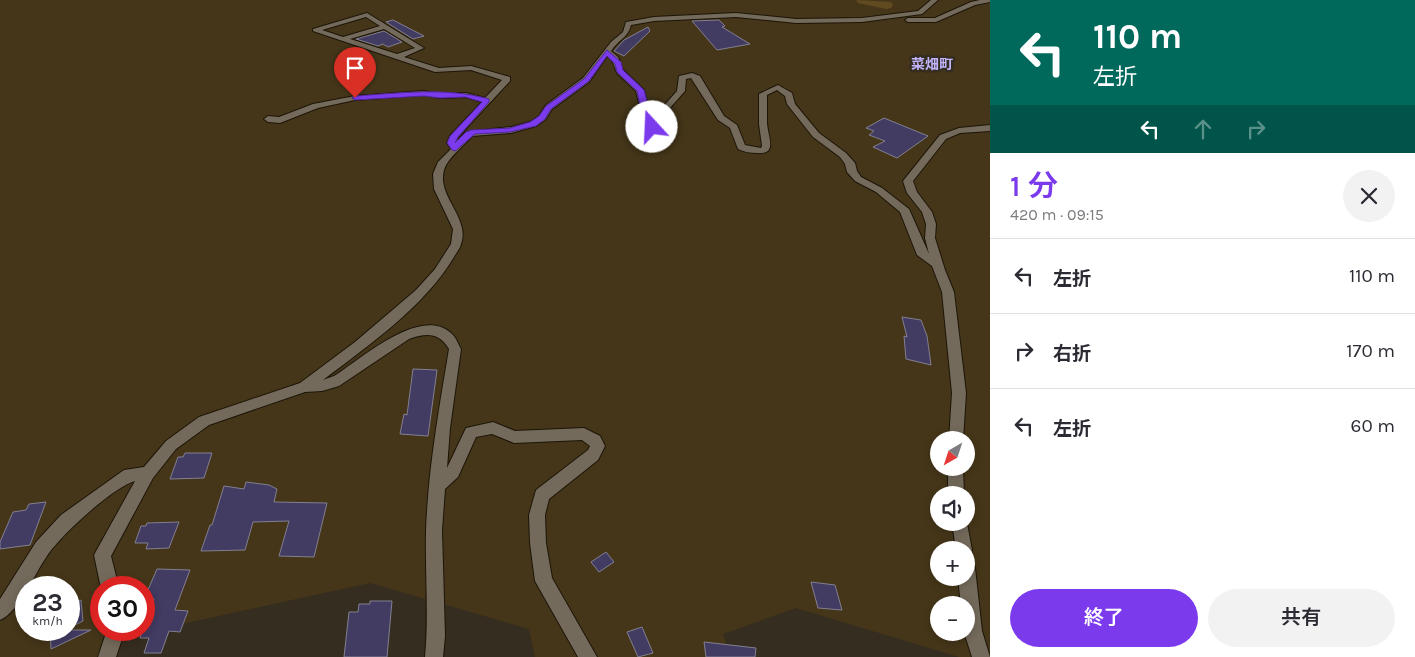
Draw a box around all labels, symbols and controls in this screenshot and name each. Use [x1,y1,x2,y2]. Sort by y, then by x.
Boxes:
text: 110 m [1093,16,1182,57]
icon: left [1010,20,1075,85]
pin [334,47,376,98]
icon: arrive [341,54,369,82]
district label: 菜畑町 [911,56,953,73]
text: 左折 [1093,64,1137,90]
position arrow [625,100,677,152]
icon: left [1136,115,1164,143]
icon: ahead [1189,115,1217,143]
icon: right [1242,115,1270,143]
text: 1 分 [1010,168,1058,204]
button: close [1343,170,1395,222]
text: 420 m · 09:15 [1010,205,1104,224]
icon: left [1010,262,1038,290]
text: 110 m [1349,265,1395,287]
text: 左折 [1053,268,1091,290]
icon: right [1010,337,1038,365]
text: 170 m [1346,340,1395,362]
text: 右折 [1053,343,1091,365]
icon: left [1010,412,1038,440]
text: 60 m [1351,415,1395,437]
text: 左折 [1053,418,1091,440]
north arrow [930,431,975,476]
map controls [930,431,975,641]
button: sound [930,486,975,531]
button: + [930,541,975,586]
speed limit sign: 30 [90,576,155,641]
text: 23 [32,588,63,617]
button: 終了 [1010,589,1198,647]
button: 共有 [1208,589,1395,647]
button: − [930,596,975,641]
text: km/h [32,614,63,628]

